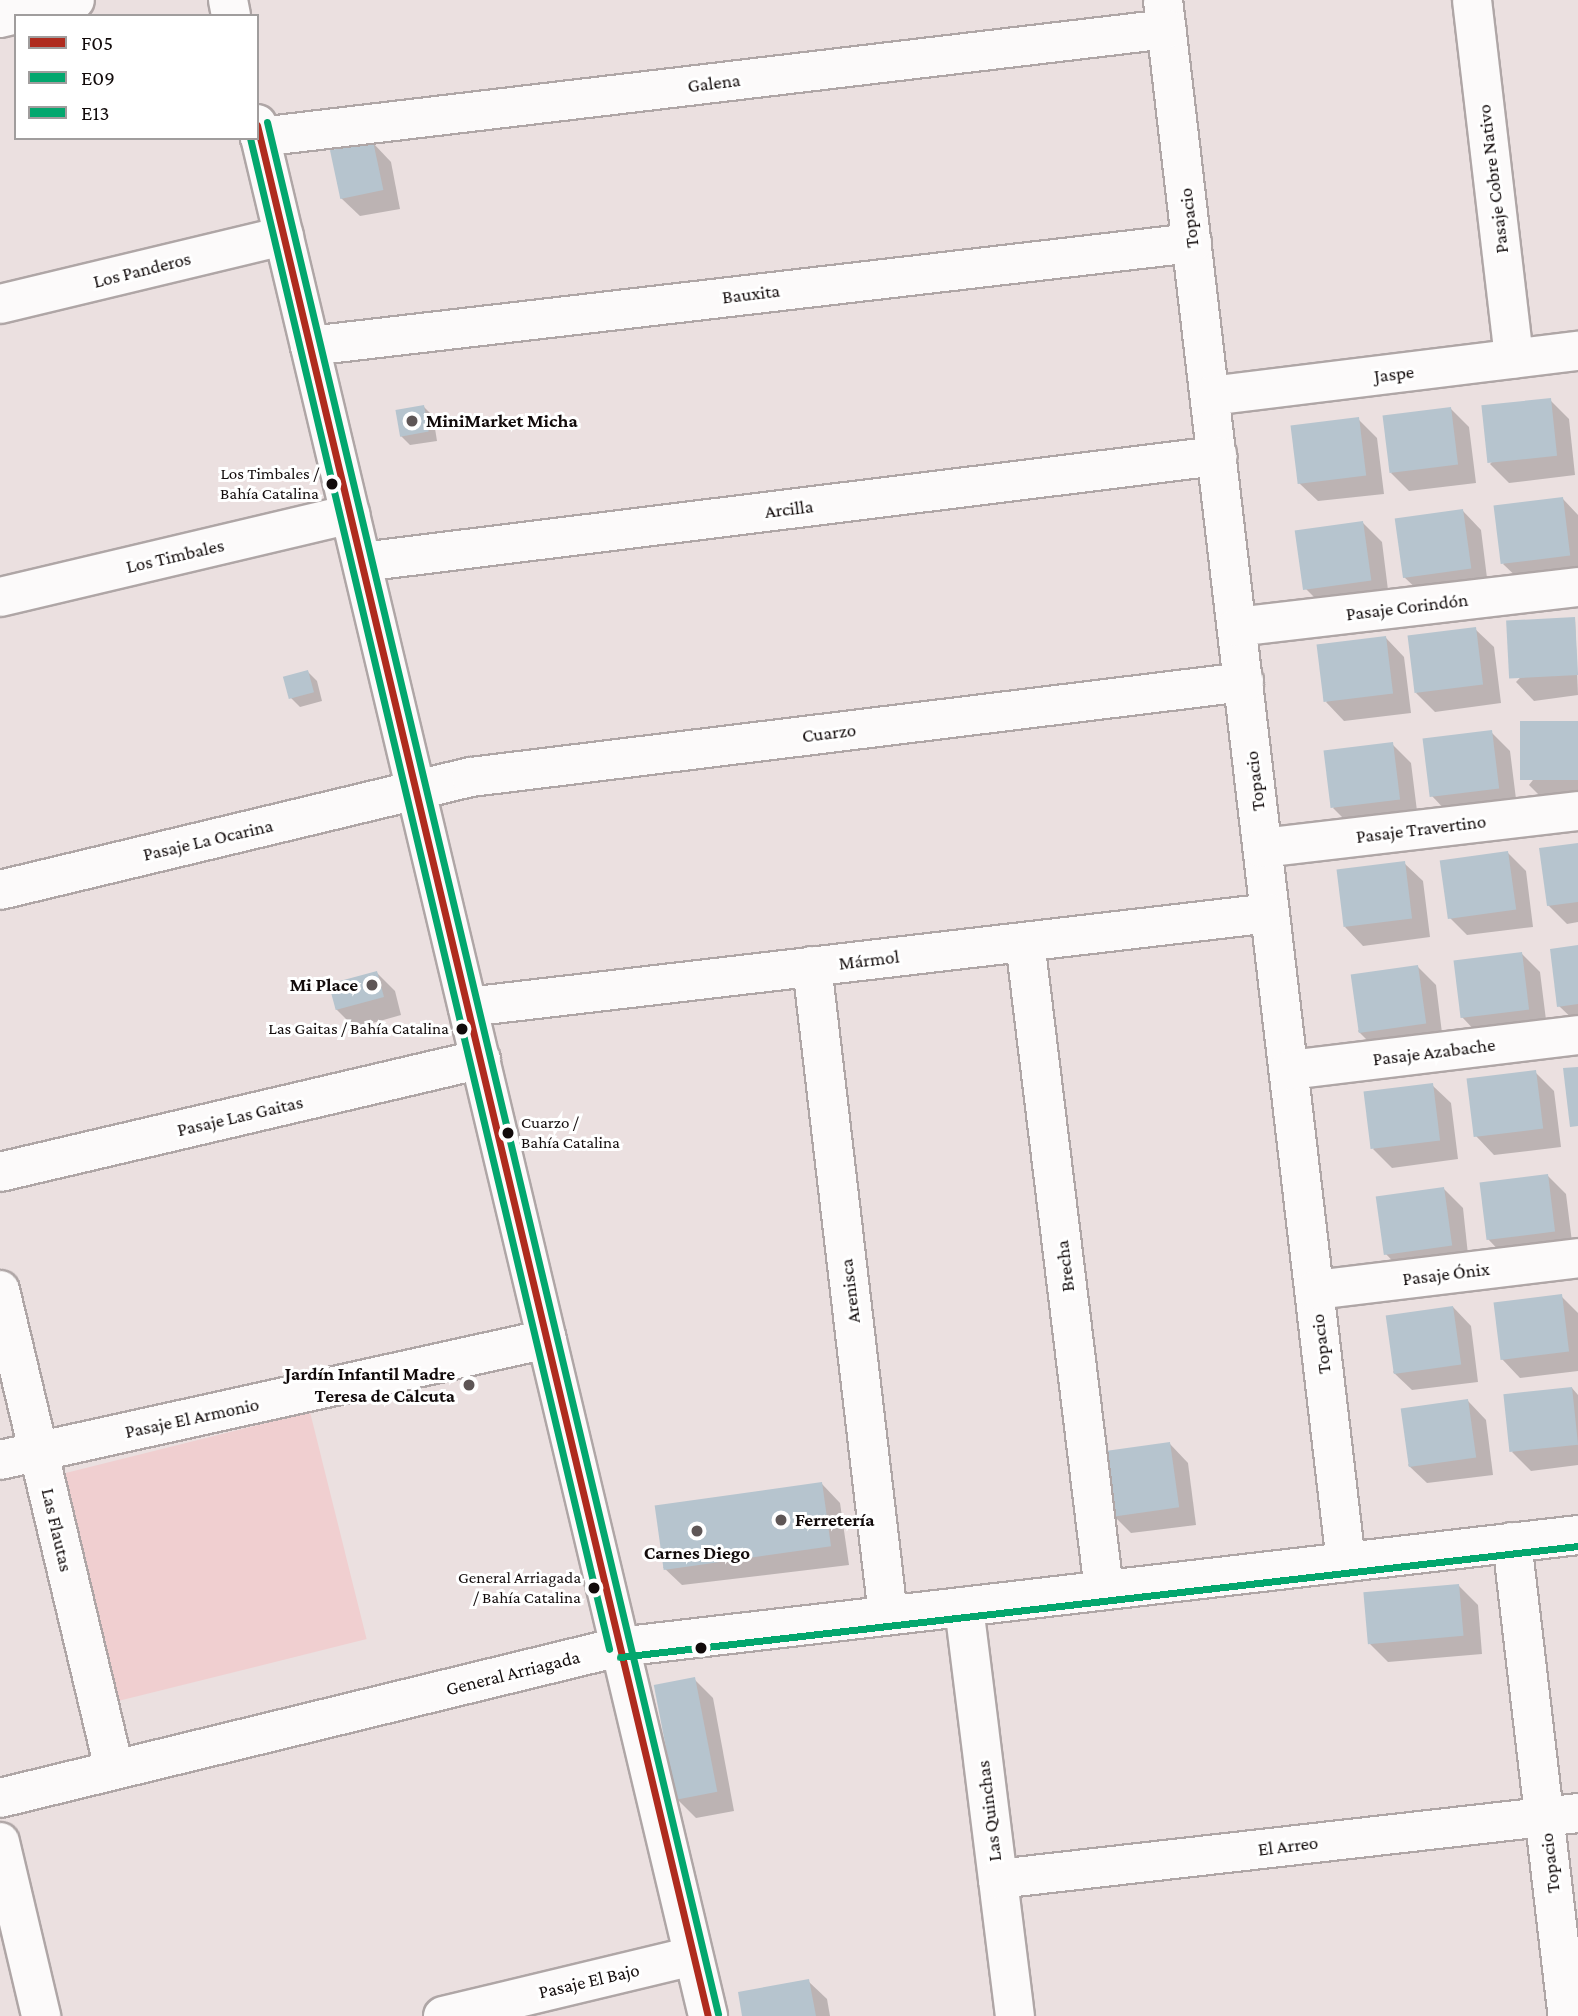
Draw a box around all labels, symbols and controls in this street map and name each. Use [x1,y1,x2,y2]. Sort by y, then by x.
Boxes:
legend [14,14,259,140]
text: F05 [81,31,113,55]
text: E09 [81,66,115,90]
street label: Galena [686,68,742,98]
text: E13 [81,101,109,125]
street label: Pasaje Cobre Nativo [1473,103,1513,255]
street label: Topacio [1174,187,1204,249]
street label: Los Panderos [91,247,193,293]
street label: Bauxita [721,279,781,309]
street label: Jaspe [1373,360,1415,388]
place label: MiniMarket Micha [426,410,578,432]
marker: MiniMarket Micha [404,413,420,429]
place label: Los Timbales / Bahía Catalina [220,464,319,504]
marker: Los Timbales / Bahía Catalina [325,477,339,491]
street label: Arcilla [763,495,815,523]
street label: Los Timbales [124,534,226,578]
street label: Pasaje Corindón [1345,588,1469,626]
street label: Cuarzo [801,718,857,748]
street label: Topacio [1240,750,1270,812]
street label: Pasaje Travertino [1355,810,1487,848]
street label: Pasaje La Ocarina [141,814,275,866]
street label: Mármol [837,945,901,975]
place label: Mi Place [290,974,358,996]
marker: Mi Place [364,977,380,993]
place label: Las Gaitas / Bahía Catalina [268,1019,449,1039]
marker: Las Gaitas / Bahía Catalina [455,1022,469,1036]
street label: Pasaje Azabache [1371,1033,1497,1071]
street label: Pasaje Las Gaitas [175,1090,305,1142]
place label: Cuarzo / Bahía Catalina [521,1113,620,1153]
marker: Cuarzo / Bahía Catalina [501,1126,515,1140]
street label: Brecha [1051,1239,1079,1293]
street label: Arenisca [835,1257,865,1325]
street label: Pasaje Ónix [1401,1257,1491,1291]
street label: Topacio [1306,1313,1336,1375]
place label: Jardín Infantil Madre Teresa de Calcuta [285,1363,455,1407]
marker: Jardín Infantil Madre Teresa de Calcuta [461,1377,477,1393]
street label: Pasaje El Armonio [123,1393,261,1443]
street label: Las Flautas [36,1486,78,1574]
place label: Ferretería [795,1509,875,1531]
marker: Ferretería [773,1512,789,1528]
marker: Carnes Diego [689,1523,705,1539]
place label: Carnes Diego [644,1542,750,1564]
place label: General Arriagada / Bahía Catalina [458,1568,581,1608]
marker: General Arriagada / Bahía Catalina [587,1581,601,1595]
unlabelled marker [694,1641,708,1655]
street label: General Arriagada [444,1645,582,1701]
street label: Las Quinchas [971,1759,1007,1863]
street label: El Arreo [1257,1831,1319,1861]
street label: Topacio [1535,1832,1565,1894]
street label: Pasaje El Bajo [536,1958,642,2004]

